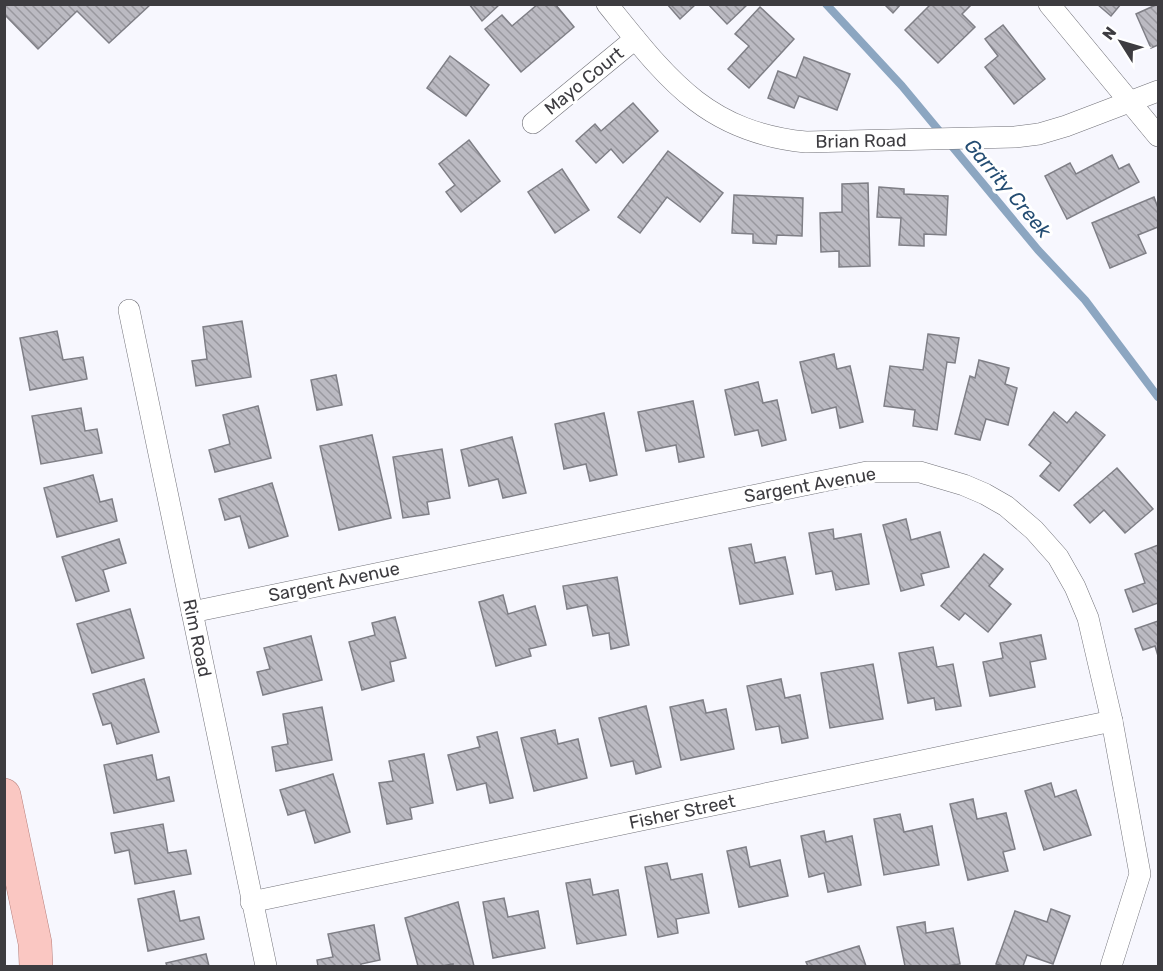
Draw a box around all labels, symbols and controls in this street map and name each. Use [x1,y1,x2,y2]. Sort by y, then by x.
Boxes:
north arrow [1091,12,1151,72]
text: N [1098,23,1120,44]
street label: Mayo Court [540,42,628,120]
street label: Brian Road [815,129,907,153]
water label: Garrity Creek [960,133,1057,243]
street label: Sargent Avenue [742,463,878,507]
street label: Sargent Avenue [266,557,402,607]
street label: Rim Road [178,597,216,679]
street label: Fisher Street [627,790,737,834]

